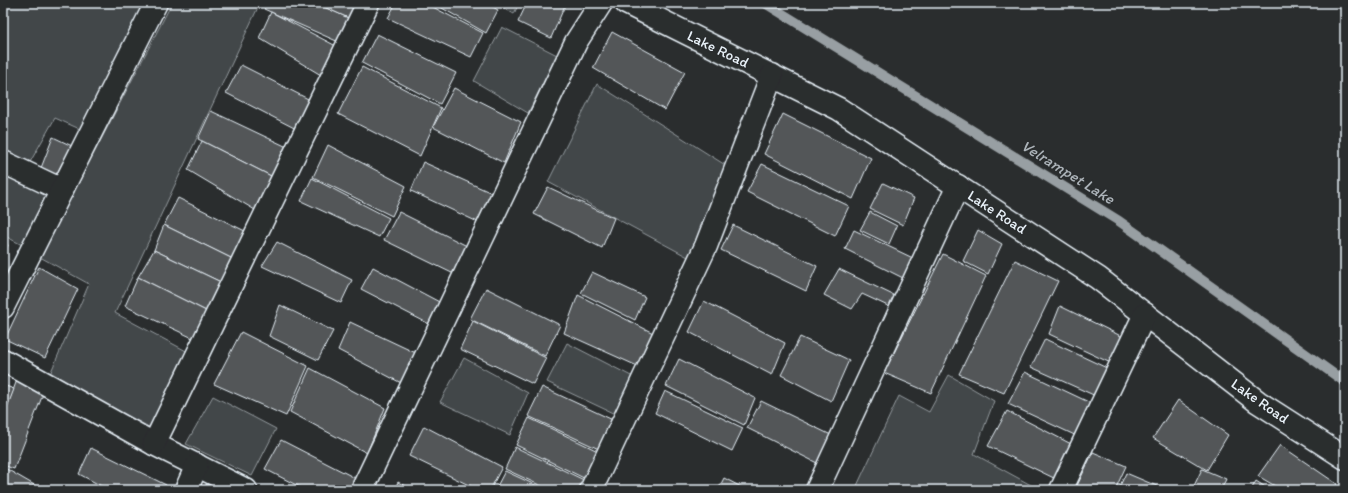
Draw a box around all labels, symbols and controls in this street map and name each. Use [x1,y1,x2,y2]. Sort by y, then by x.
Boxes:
street label: Lake Road [684,26,752,72]
water label: Velrampet Lake [1018,136,1119,209]
street label: Lake Road [964,186,1030,238]
street label: Lake Road [1228,375,1292,427]

